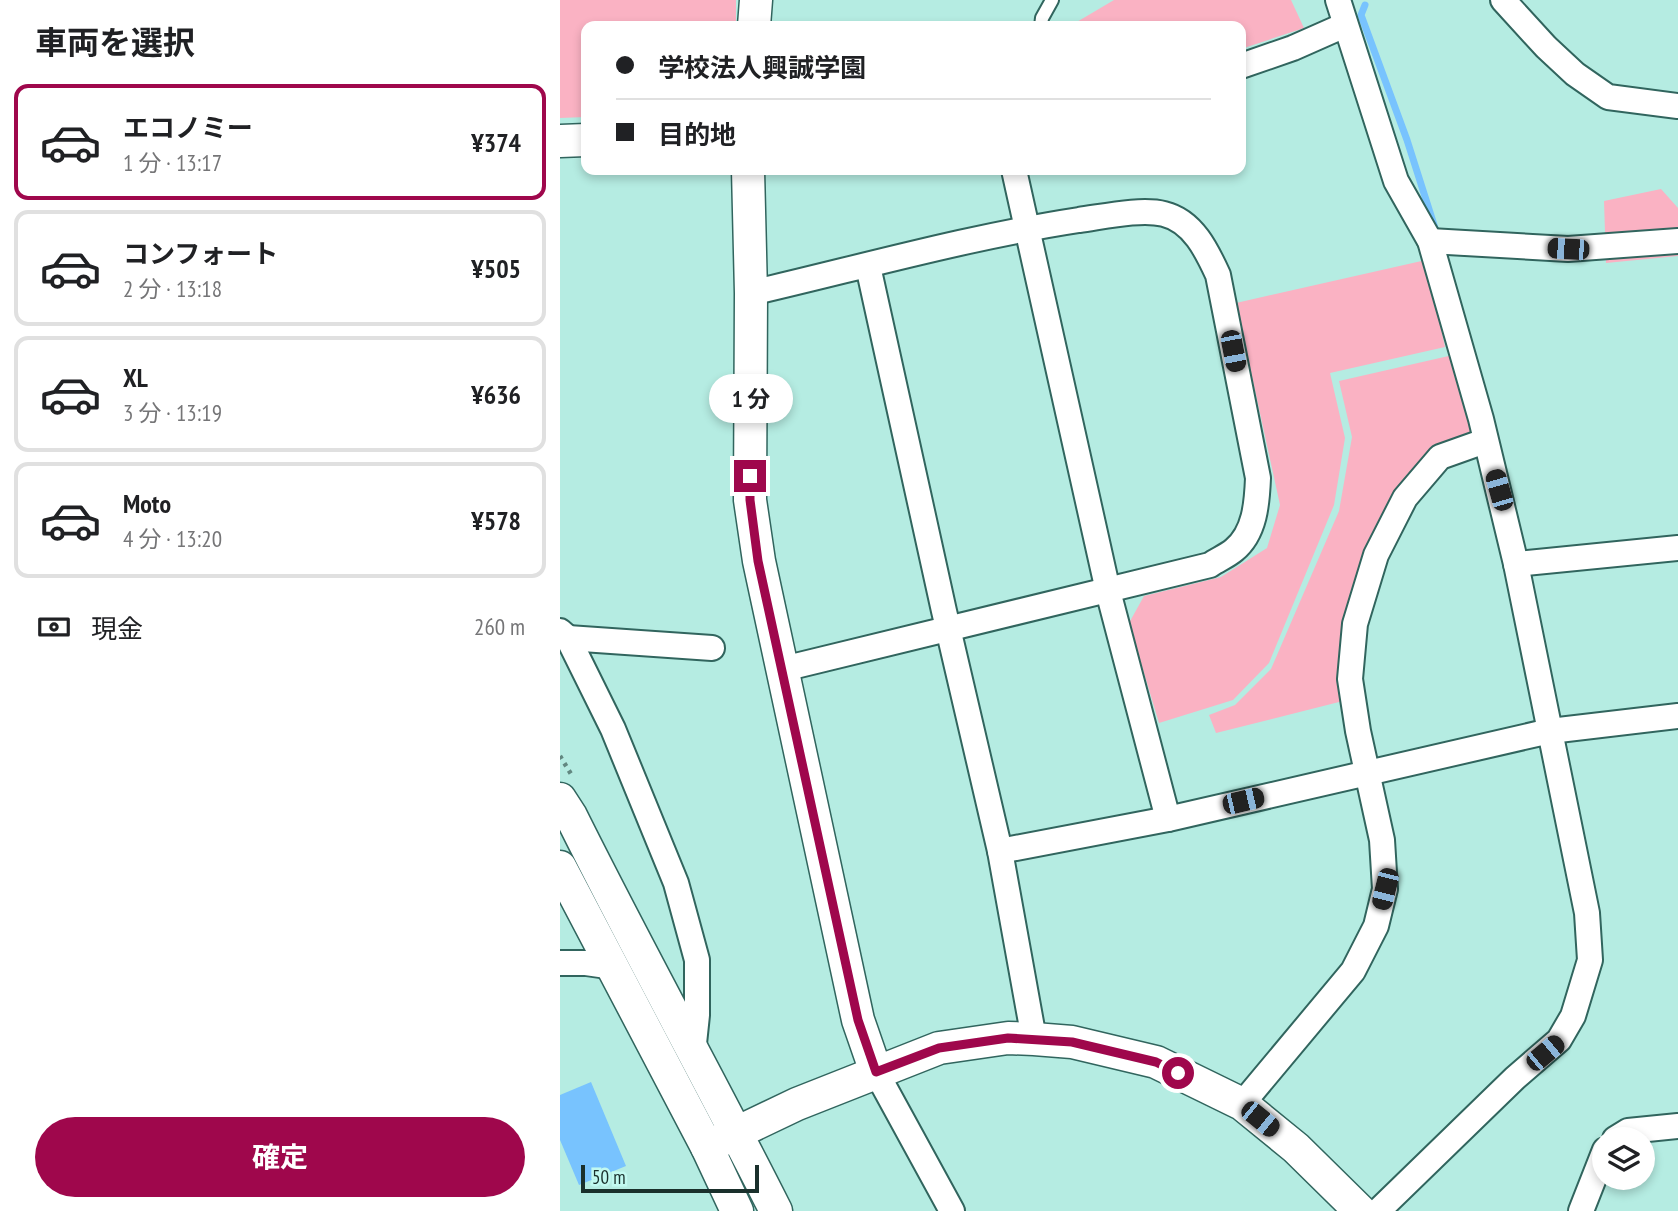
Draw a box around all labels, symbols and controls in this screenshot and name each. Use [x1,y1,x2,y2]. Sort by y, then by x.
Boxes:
text: 車両を選択 [35,21,195,63]
text: 学校法人興誠学園 [658,51,866,84]
icon: car [39,111,102,174]
text: エコノミー [123,111,253,144]
text: 目的地 [658,118,736,151]
text: ¥374 [471,126,521,159]
text: 1 分 · 13:17 [123,148,222,177]
icon: car [39,237,102,300]
text: コンフォート [123,237,278,270]
car [1547,237,1590,261]
text: ¥505 [471,252,521,285]
text: 2 分 · 13:18 [123,274,222,303]
car [1219,328,1248,374]
text: XL [123,361,148,394]
icon: car [39,363,102,426]
callout: 1 分 [708,374,792,424]
text: ¥636 [471,378,521,411]
text: 1 分 [732,384,770,413]
text: 3 分 · 13:19 [123,398,222,427]
route end [734,460,766,492]
car [1484,467,1515,513]
text: Moto [123,487,171,520]
icon: car [39,489,102,552]
text: ¥578 [471,504,521,537]
text: 4 分 · 13:20 [123,524,222,553]
icon: cash [35,608,73,646]
text: 現金 [91,612,143,645]
text: 260 m [474,612,525,641]
car [1221,786,1266,816]
car [1370,866,1401,912]
car [1523,1031,1568,1075]
route start [1162,1057,1194,1089]
car [1238,1098,1283,1140]
button: 確定 [35,1117,525,1197]
map controls [1592,1127,1655,1190]
button: layers [1592,1127,1655,1190]
scale bar [581,1162,760,1194]
text: 50 m [592,1165,626,1189]

